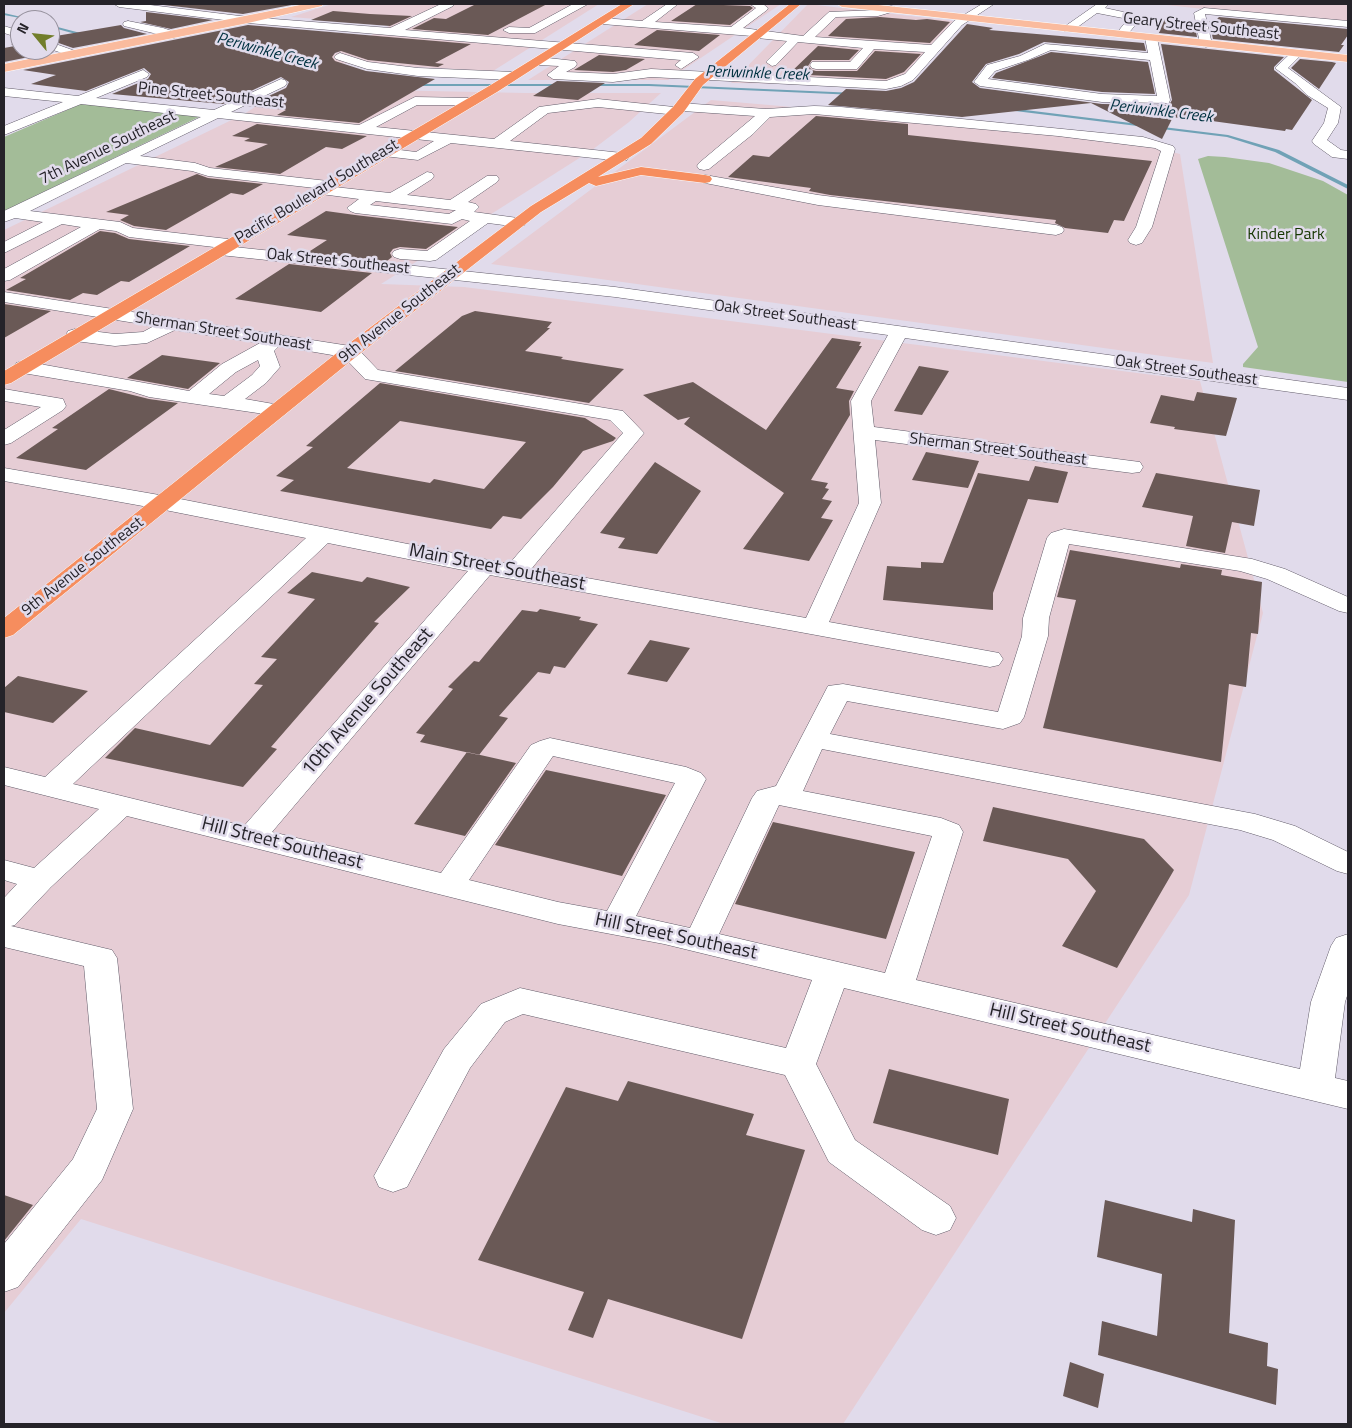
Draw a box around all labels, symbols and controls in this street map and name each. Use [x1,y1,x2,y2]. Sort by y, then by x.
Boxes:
street label: Geary Street Southeast [1122,9,1280,45]
north arrow [10,10,60,60]
text: N [11,19,34,37]
water label: Periwinkle Creek [214,29,320,75]
water label: Periwinkle Creek [705,63,809,85]
street label: Pine Street Southeast [137,79,285,113]
water label: Periwinkle Creek [1108,96,1214,128]
street label: 7th Avenue Southeast [37,107,179,189]
street label: Pacific Boulevard Southeast [232,135,402,249]
park label: Kinder Park [1247,225,1325,245]
street label: Oak Street Southeast [266,245,410,279]
street label: 9th Avenue Southeast [335,260,465,368]
street label: Oak Street Southeast [713,297,857,335]
street label: Sherman Street Southeast [134,309,312,355]
street label: Oak Street Southeast [1114,352,1258,390]
street label: Sherman Street Southeast [908,430,1088,470]
street label: 9th Avenue Southeast [18,513,148,621]
street label: Main Street Southeast [407,540,587,596]
street label: 10th Avenue Southeast [298,624,438,780]
street label: Hill Street Southeast [199,813,365,875]
street label: Hill Street Southeast [593,909,759,965]
street label: Hill Street Southeast [987,999,1153,1059]

